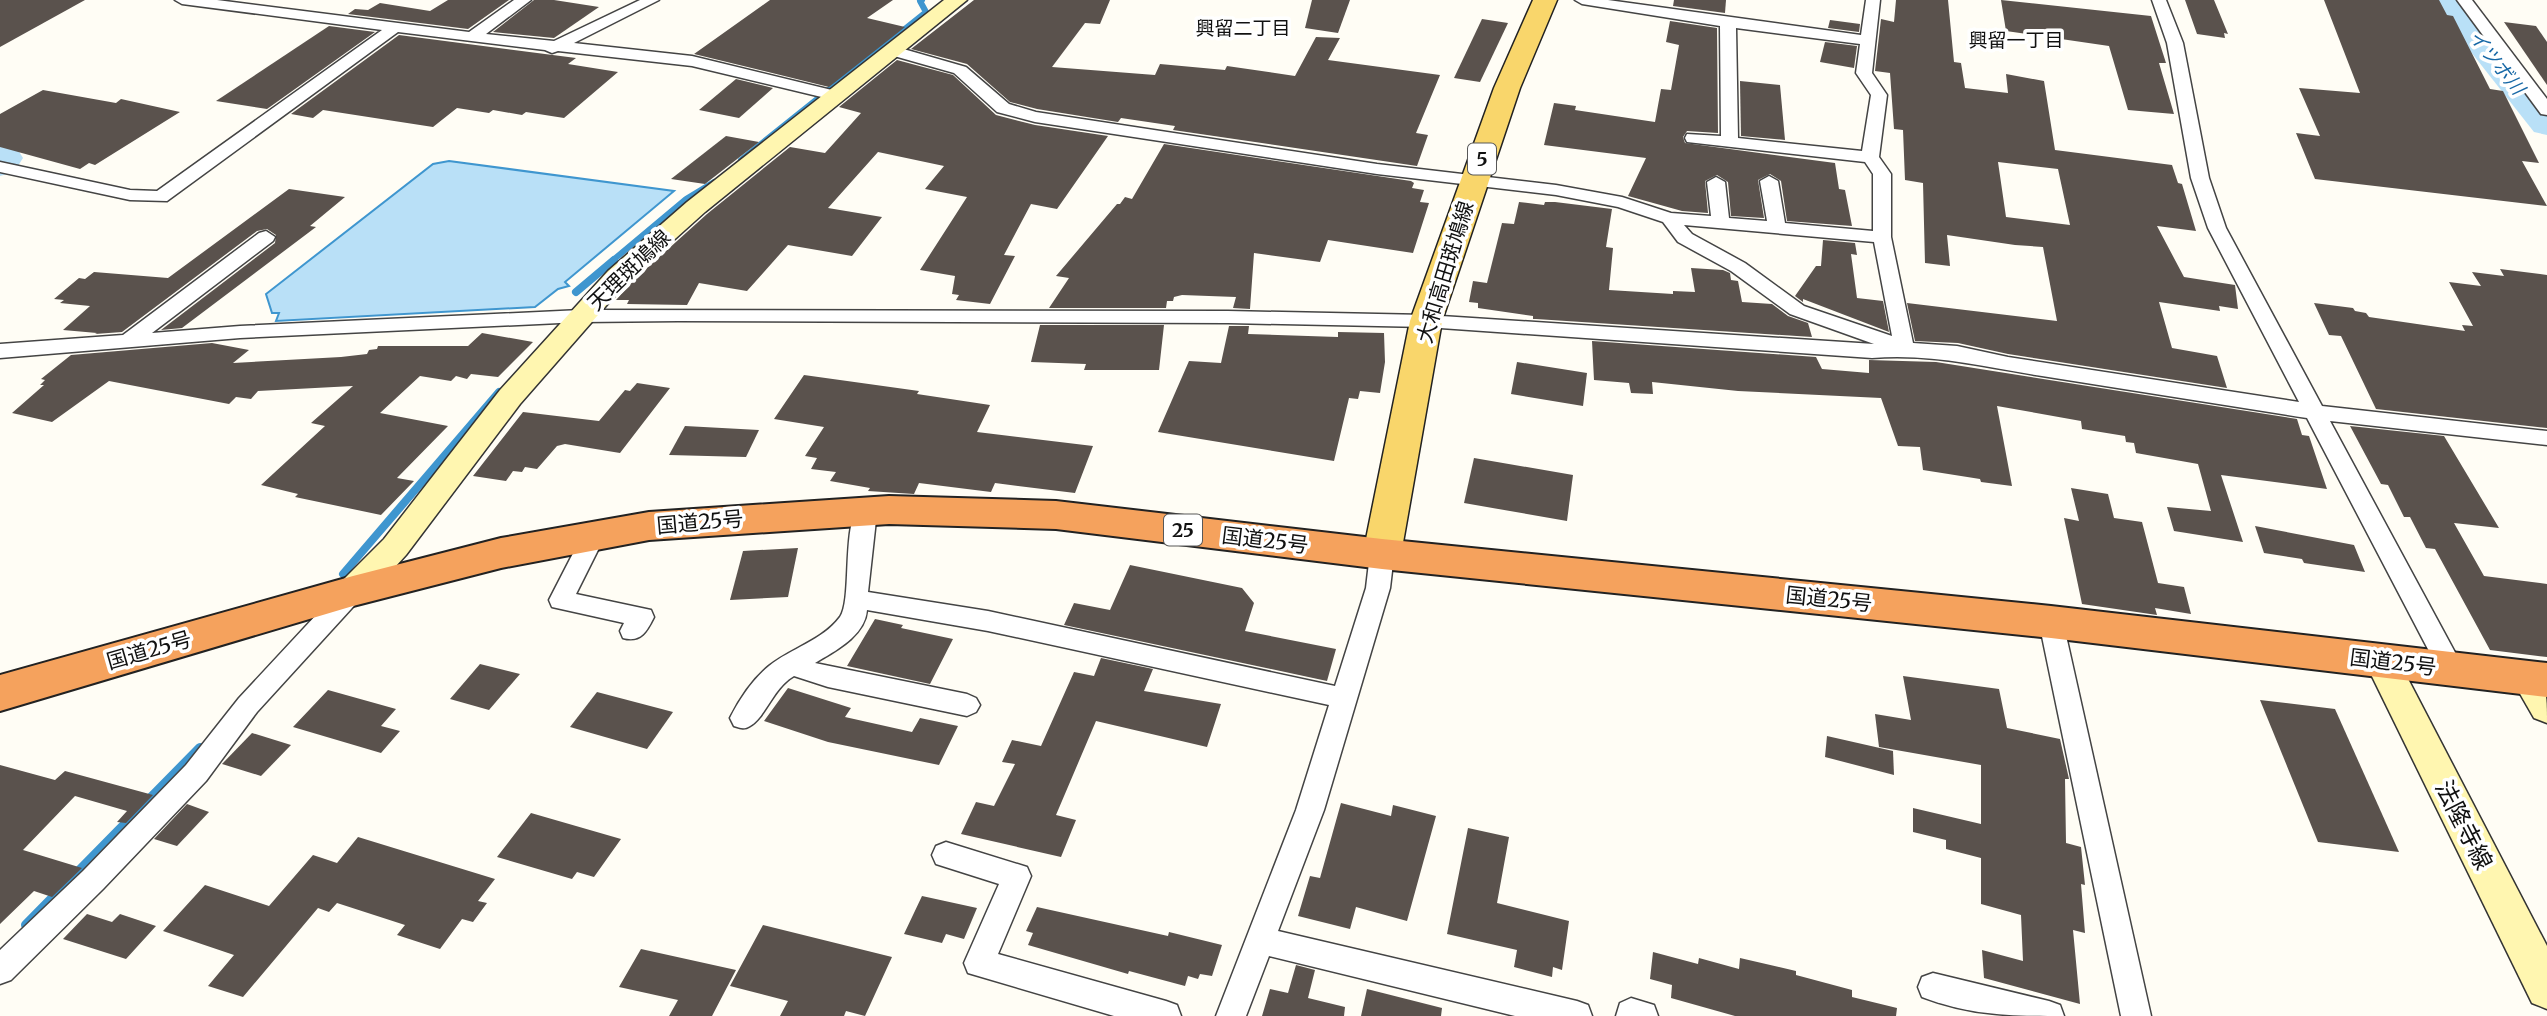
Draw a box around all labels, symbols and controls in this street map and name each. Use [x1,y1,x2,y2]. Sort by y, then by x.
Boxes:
district label: 興留二丁目 [1195,16,1291,40]
water label: イツボ川 [2464,25,2531,101]
district label: 興留一丁目 [1968,28,2064,52]
road number: 5 [1468,144,1496,174]
street label: 大和高田斑鳩線 [1411,198,1479,346]
street label: 天理斑鳩線 [582,224,676,316]
street label: 国道25号 [655,505,745,539]
road number: 25 [1164,514,1202,545]
street label: 国道25号 [1220,521,1310,559]
street label: 国道25号 [1784,581,1874,617]
street label: 国道25号 [103,625,195,675]
street label: 国道25号 [2348,643,2438,681]
street label: 法隆寺線 [2428,775,2500,875]

